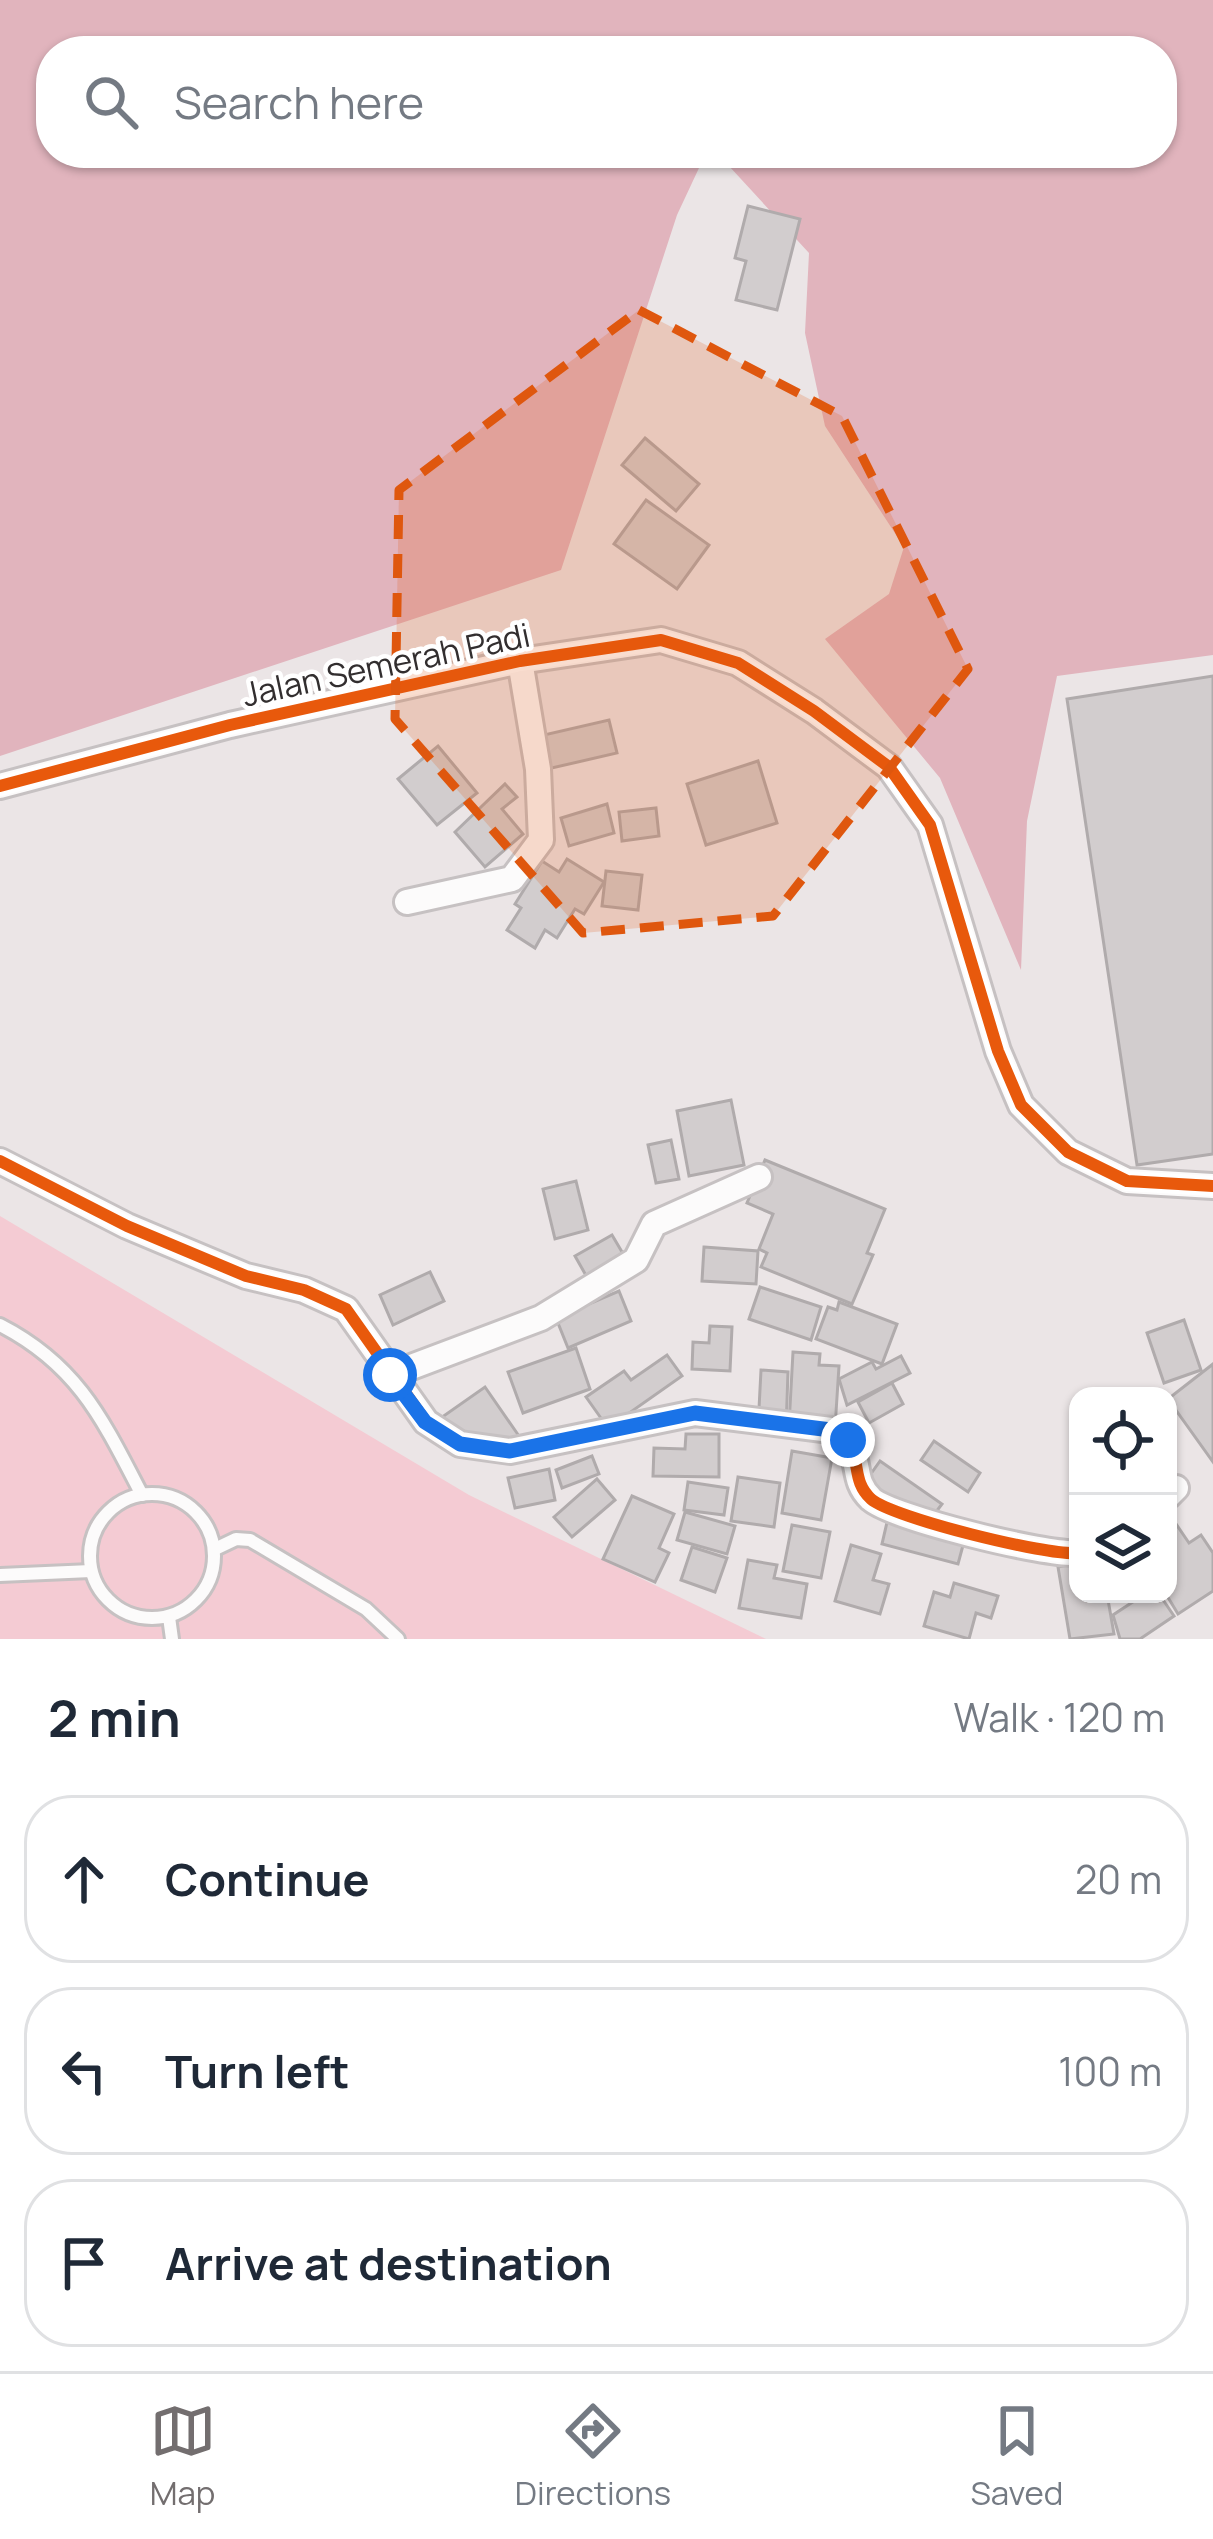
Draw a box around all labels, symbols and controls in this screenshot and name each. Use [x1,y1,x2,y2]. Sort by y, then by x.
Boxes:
search box [36,36,1177,168]
icon: search [78,69,144,135]
text: Search here [174,71,424,133]
street label: Jalan Semerah Padi [238,612,534,716]
route start [363,1348,417,1402]
map controls [1069,1387,1177,1603]
button: locate [1069,1387,1177,1495]
route end [821,1413,875,1467]
button: layers [1069,1495,1177,1603]
text: 2 min [48,1683,181,1752]
text: Walk · 120 m [954,1690,1165,1744]
icon: ahead [51,1846,117,1912]
text: Continue [165,1848,370,1910]
text: 20 m [1075,1852,1162,1906]
icon: left [51,2038,117,2104]
text: Turn left [165,2040,350,2102]
text: 100 m [1058,2044,1162,2098]
icon: arrive [51,2230,117,2296]
text: Arrive at destination [165,2232,612,2294]
tab: Map [150,2398,216,2515]
tab: Directions [515,2398,671,2515]
tab: Saved [970,2398,1063,2515]

